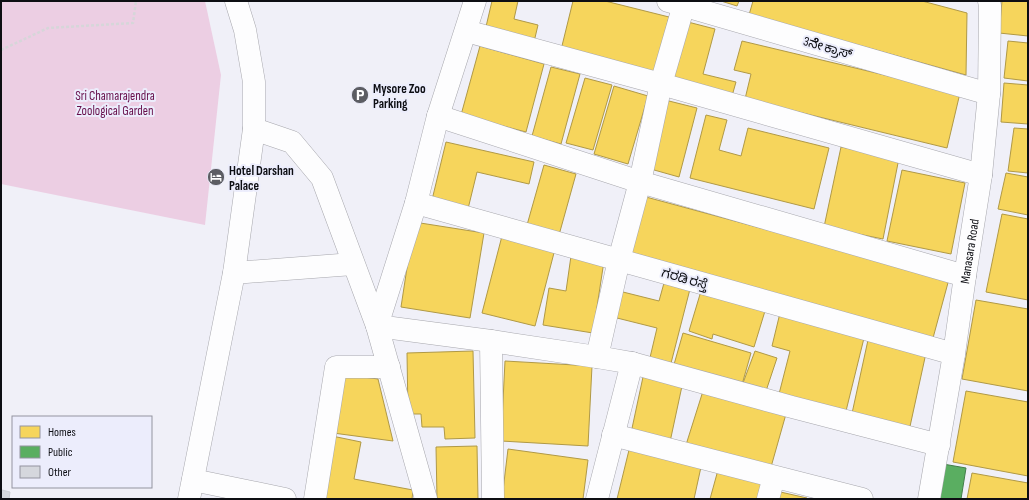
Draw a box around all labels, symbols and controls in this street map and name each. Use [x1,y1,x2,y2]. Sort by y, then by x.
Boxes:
street label: 3ನೆೇ ಕ್ರಾಸ್ [801,33,855,63]
place label: Mysore Zoo Parking [373,81,426,112]
parking icon: Mysore Zoo Parking [350,85,370,105]
park label: Sri Chamarajendra Zoological Garden [75,88,155,119]
place label: Hotel Darshan Palace [229,163,294,194]
hotel icon: Hotel Darshan Palace [206,167,226,187]
street label: Manasara Road [957,218,983,285]
street label: ಗರಡಿ ರಸ್ತೆ [659,265,711,294]
legend [12,416,152,488]
text: Homes [48,425,76,440]
text: Public [48,445,73,460]
text: Other [48,465,72,480]

